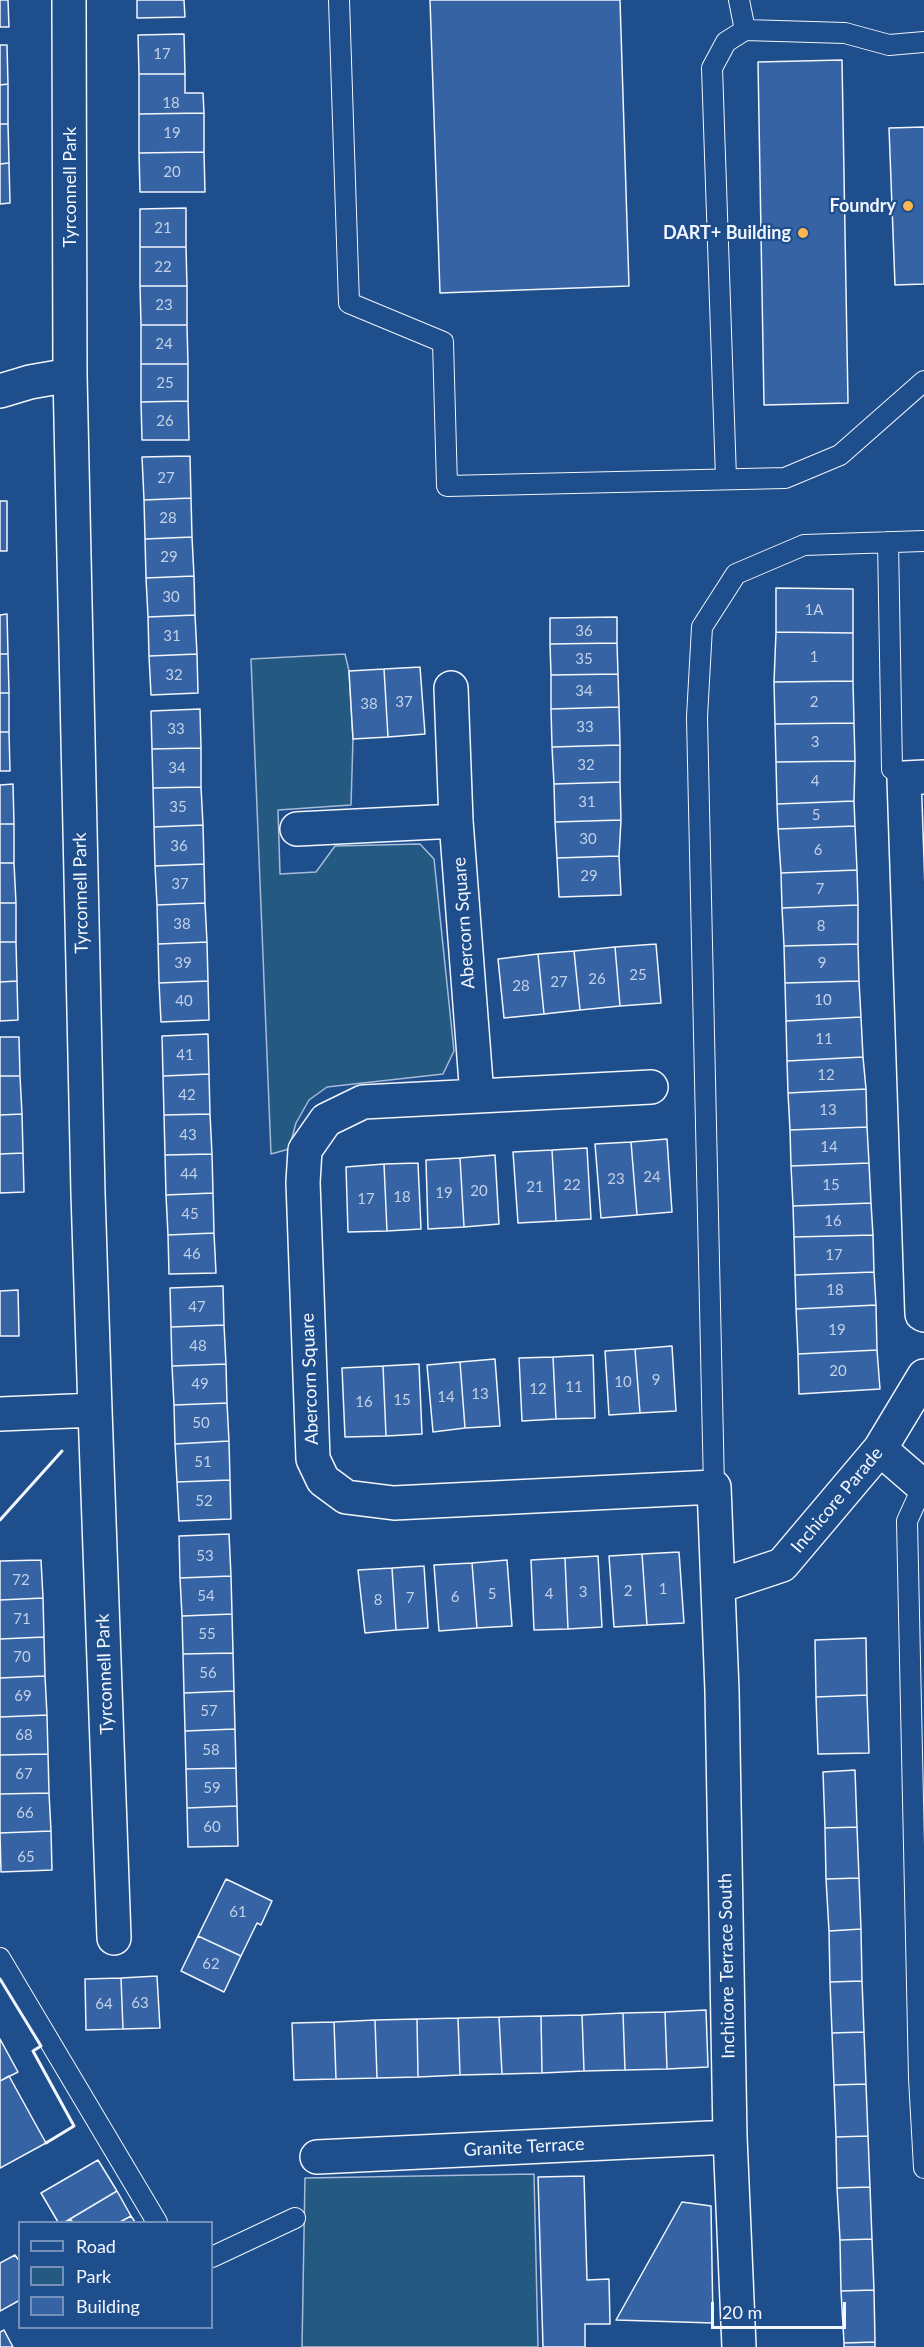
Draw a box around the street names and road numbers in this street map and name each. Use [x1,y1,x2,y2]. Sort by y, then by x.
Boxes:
street label: Tyrconnell Park [59,126,81,248]
street label: Tyrconnell Park [69,832,93,954]
street label: Abercorn Square [449,856,479,990]
street label: Abercorn Square [297,1313,323,1445]
street label: Inchicore Parade [787,1443,887,1557]
street label: Tyrconnell Park [92,1613,118,1735]
street label: Inchicore Terrace South [715,1873,739,2059]
street label: Granite Terrace [463,2133,585,2161]

